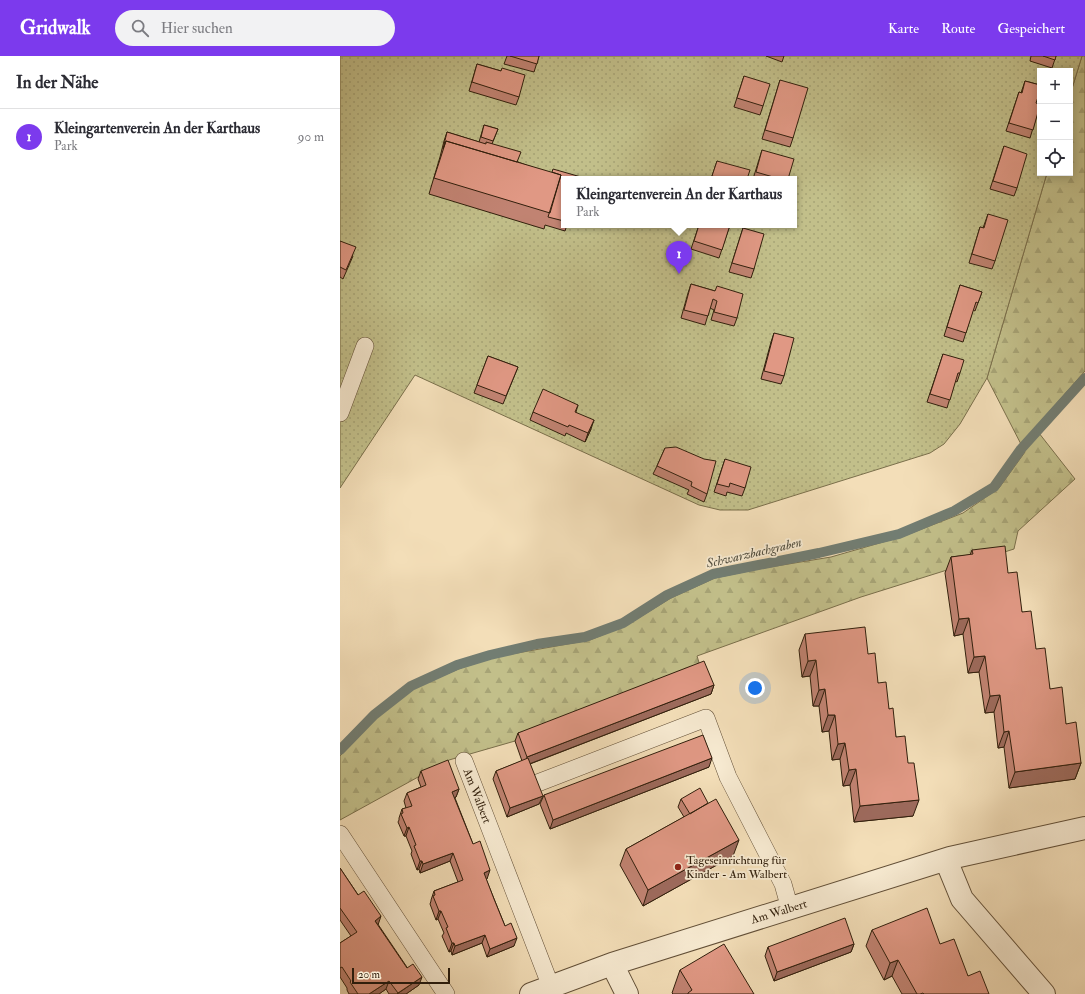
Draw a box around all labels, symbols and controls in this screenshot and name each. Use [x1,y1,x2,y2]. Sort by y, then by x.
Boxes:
search box [115,10,395,46]
text: Gridwalk [20,16,91,40]
icon: search [129,17,151,39]
text: Hier suchen [161,19,233,38]
text: Karte [888,20,919,37]
text: Route [941,20,975,37]
text: Gespeichert [997,20,1065,37]
map controls [1037,68,1073,176]
button: + [1037,68,1073,104]
text: In der Nähe [16,72,98,93]
button: − [1037,104,1073,140]
text: Kleingartenverein An der Karthaus [54,119,260,138]
text: 1 [27,129,31,145]
text: 90 m [298,129,324,145]
text: Park [54,138,78,154]
button: locate [1037,140,1073,176]
popup [561,176,797,228]
text: Kleingartenverein An der Karthaus [576,185,782,204]
text: Park [576,204,600,220]
pin: 1 [666,241,692,274]
water label: Schwarzbachgraben [704,534,803,572]
your location [745,678,765,698]
street label: Am Walbert [459,765,494,826]
place label: Tageseinrichtung für Kinder - Am Walbert [686,853,787,882]
marker: Tageseinrichtung für Kinder - Am Walbert [673,862,683,872]
street label: Am Walbert [748,896,809,928]
scale bar [352,966,450,985]
text: 20 m [358,968,380,981]

